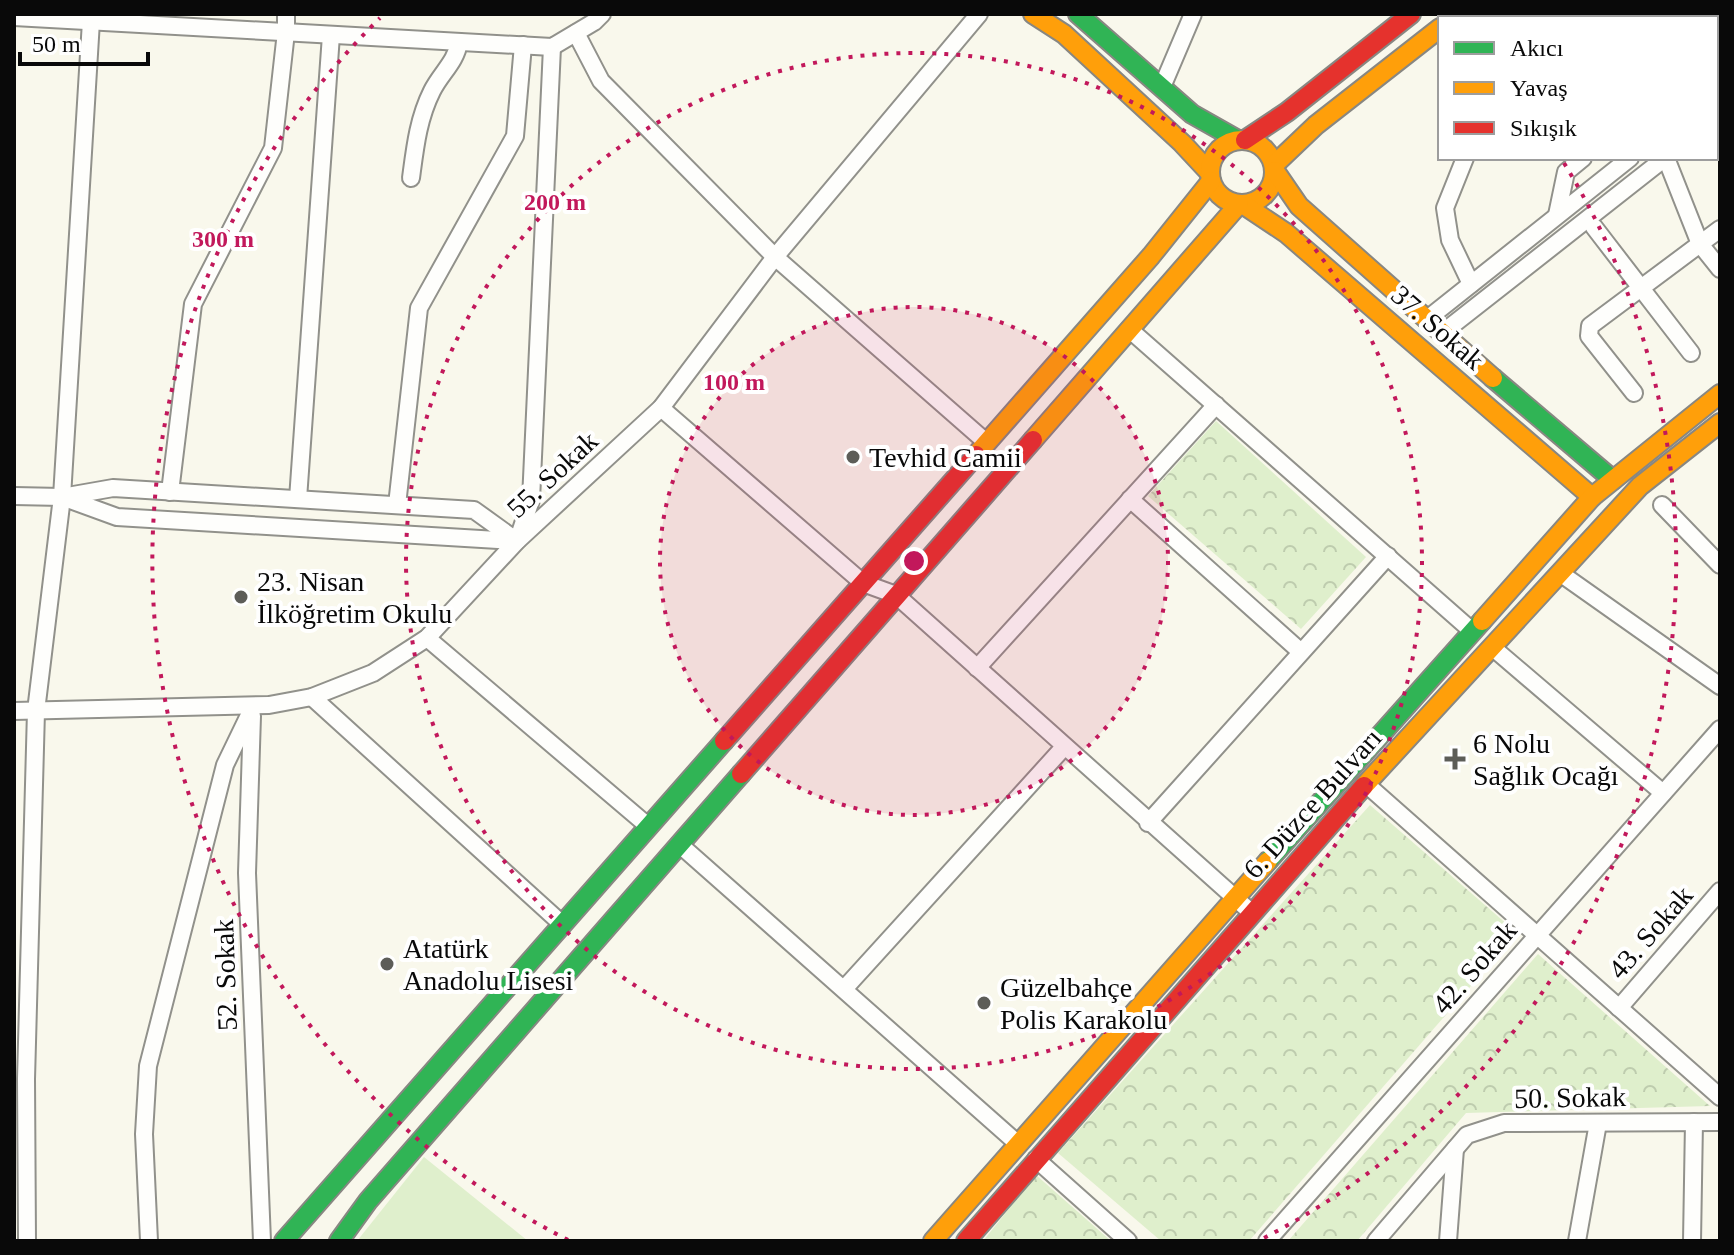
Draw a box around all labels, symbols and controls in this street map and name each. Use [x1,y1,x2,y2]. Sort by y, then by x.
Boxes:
scale bar [20,16,148,66]
legend [1438,16,1718,160]
text: 50 m [32,31,81,57]
text: Akıcı [1510,35,1564,61]
text: Yavaş [1510,75,1568,101]
text: Sıkışık [1510,115,1577,141]
text: 200 m [524,189,586,215]
text: 300 m [192,226,254,252]
street label: 37. Sokak [1385,279,1490,376]
text: 100 m [703,369,765,395]
street label: 55. Sokak [501,425,604,524]
place label: Tevhid Camii [869,442,1022,473]
marker: Tevhid Camii [844,448,862,466]
centre of rings [900,547,928,575]
place label: 23. Nisan İlköğretim Okulu [257,566,452,629]
marker: 23. Nisan İlköğretim Okulu [232,588,250,606]
street label: 6. Düzce Bulvarı [1237,722,1388,884]
place label: 6 Nolu Sağlık Ocağı [1473,728,1619,791]
marker: 6 Nolu Sağlık Ocağı [1444,748,1466,770]
street label: 43. Sokak [1602,880,1699,985]
street label: 42. Sokak [1426,915,1523,1020]
street label: 52. Sokak [208,918,243,1031]
place label: Atatürk Anadolu Lisesi [403,933,574,996]
marker: Atatürk Anadolu Lisesi [378,955,396,973]
place label: Güzelbahçe Polis Karakolu [1000,972,1167,1035]
marker: Güzelbahçe Polis Karakolu [975,994,993,1012]
street label: 50. Sokak [1514,1081,1626,1114]

